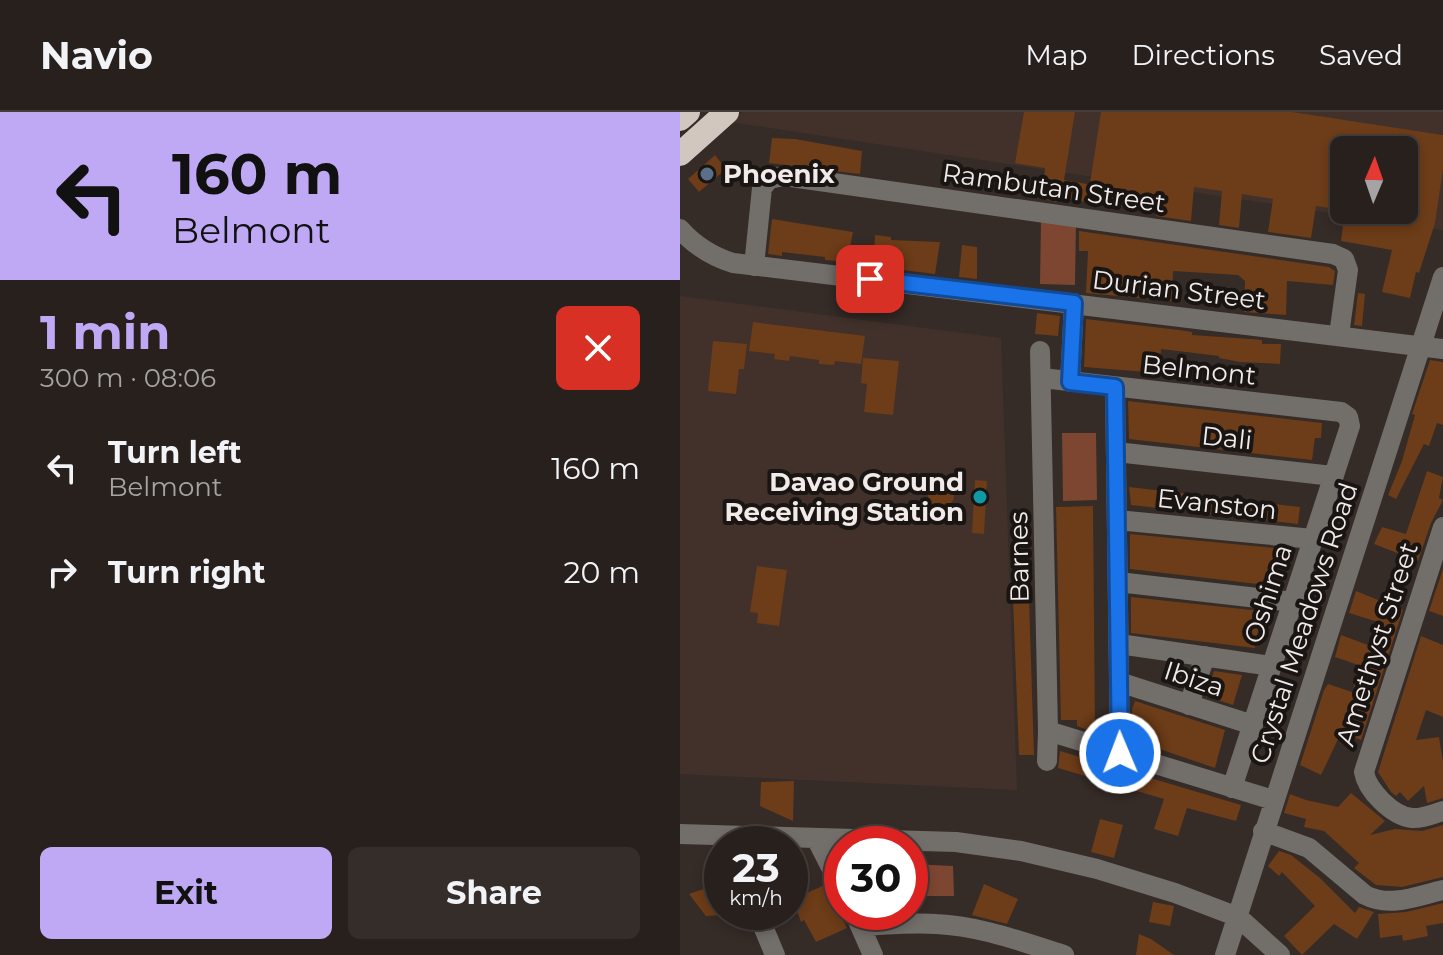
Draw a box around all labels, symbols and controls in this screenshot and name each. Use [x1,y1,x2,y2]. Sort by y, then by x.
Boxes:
text: Navio [40,32,153,79]
text: Map [1025,38,1087,72]
text: Directions [1131,38,1275,72]
text: Saved [1319,38,1403,72]
north arrow [1330,136,1418,224]
map controls [1330,136,1418,224]
text: 160 m [172,140,342,208]
icon: left [40,144,144,248]
street label: Rambutan Street [940,156,1168,220]
place label: Phoenix [723,158,835,190]
marker: Phoenix [698,165,716,183]
text: Belmont [172,208,330,252]
pin [836,245,904,313]
icon: arrive [848,257,892,301]
street label: Durian Street [1090,263,1268,317]
text: 1 min [40,303,170,361]
button: close [556,306,640,390]
street label: Belmont [1140,348,1258,392]
text: 300 m · 08:06 [40,362,216,394]
street label: Dali [1200,419,1254,457]
text: Turn left [108,434,241,471]
icon: left [40,446,84,490]
text: 160 m [551,450,640,487]
place label: Davao Ground Receiving Station [724,466,964,528]
text: Belmont [108,471,222,503]
street label: Crystal Meadows Road [1243,478,1365,768]
street label: Evanston [1156,482,1278,526]
marker: Davao Ground Receiving Station [971,488,989,506]
street label: Barnes [1002,511,1036,603]
street label: Amethyst Street [1329,538,1425,750]
street label: Oshima [1237,541,1299,647]
icon: right [40,550,84,594]
text: Turn right [108,554,265,591]
text: 20 m [563,554,640,591]
street label: Ibiza [1160,654,1228,704]
position arrow [1078,711,1162,795]
speed limit sign: 30 [824,826,928,930]
text: 23 [732,843,780,892]
button: Exit [40,847,332,939]
button: Share [348,847,640,939]
text: km/h [729,886,783,910]

